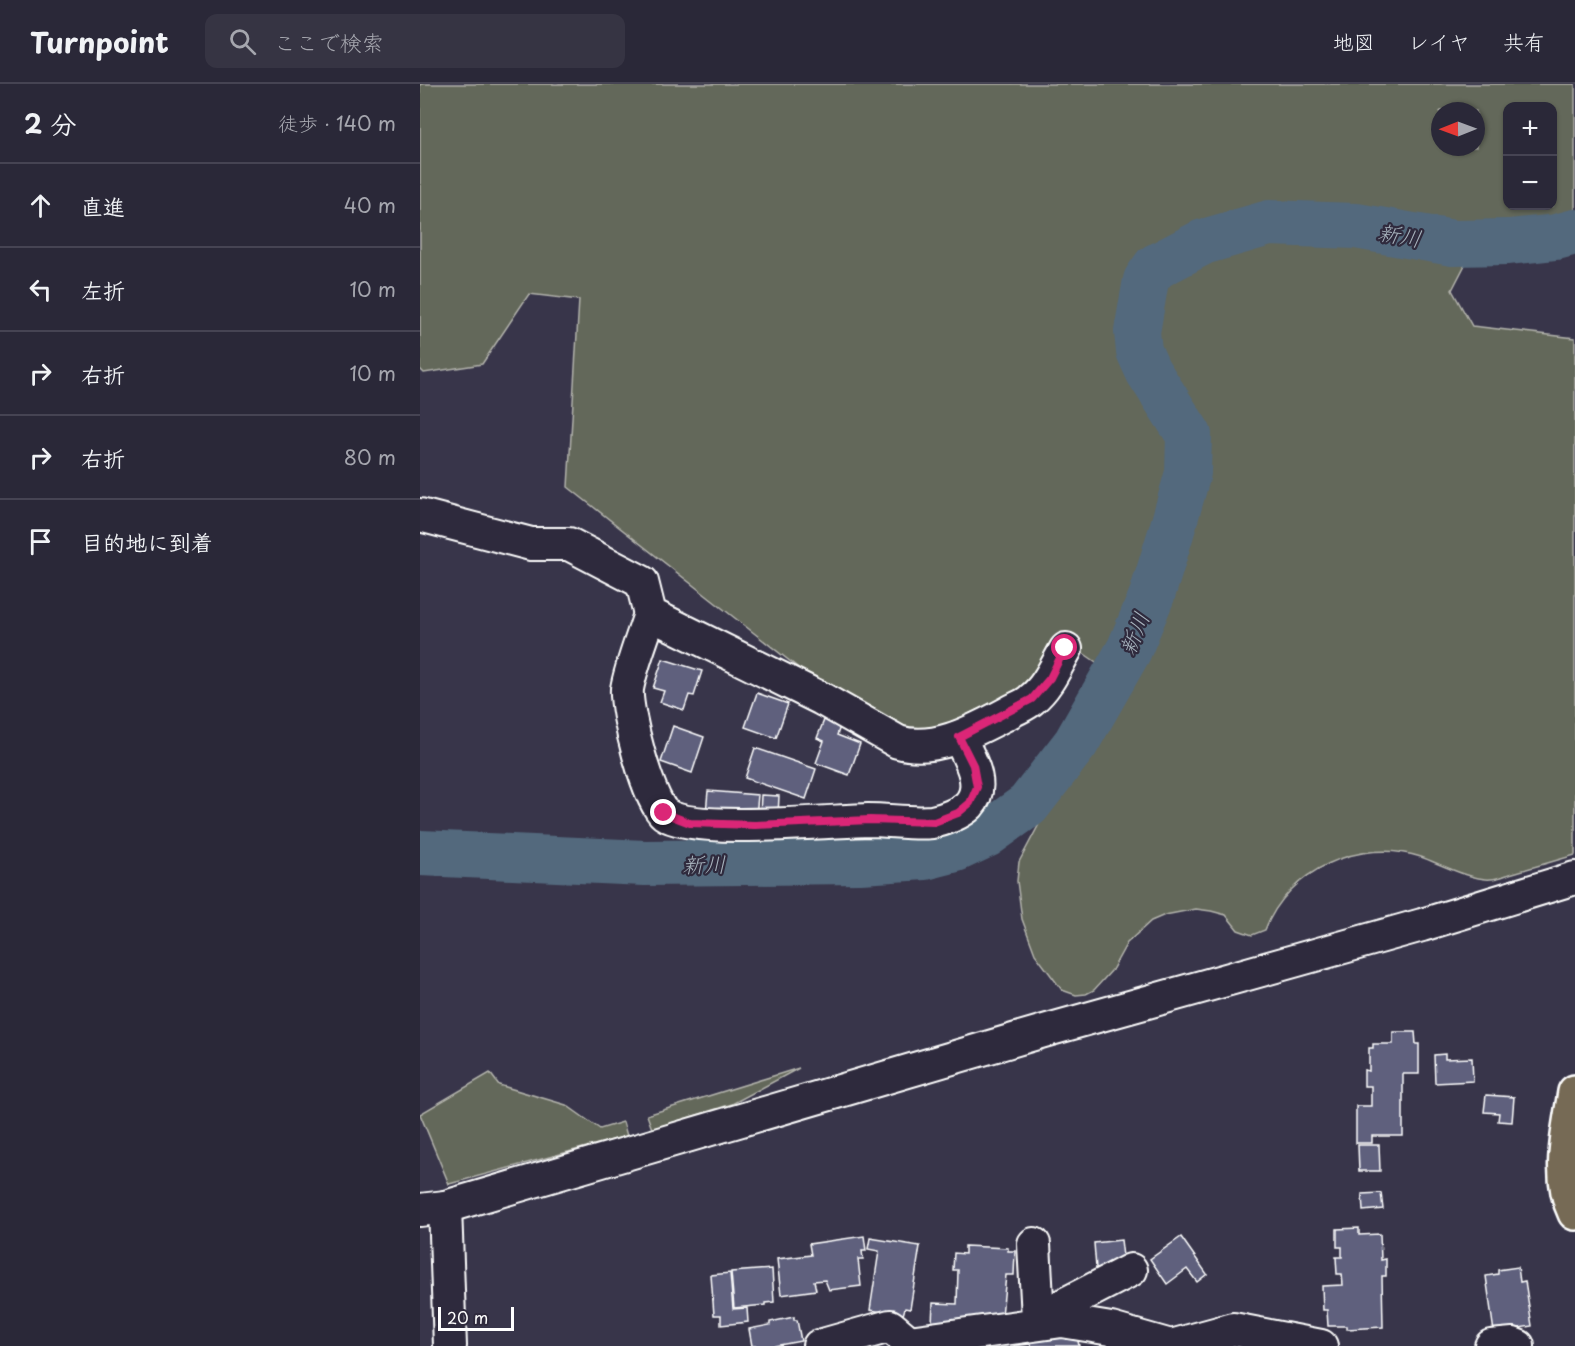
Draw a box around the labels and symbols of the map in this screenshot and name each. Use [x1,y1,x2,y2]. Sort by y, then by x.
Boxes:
north arrow [1431,102,1485,156]
water label: 新川 [1375,214,1425,254]
water label: 新川 [1109,606,1157,660]
route start [1051,634,1077,660]
route end [650,799,676,825]
water label: 新川 [682,846,726,880]
scale bar [438,1304,514,1332]

